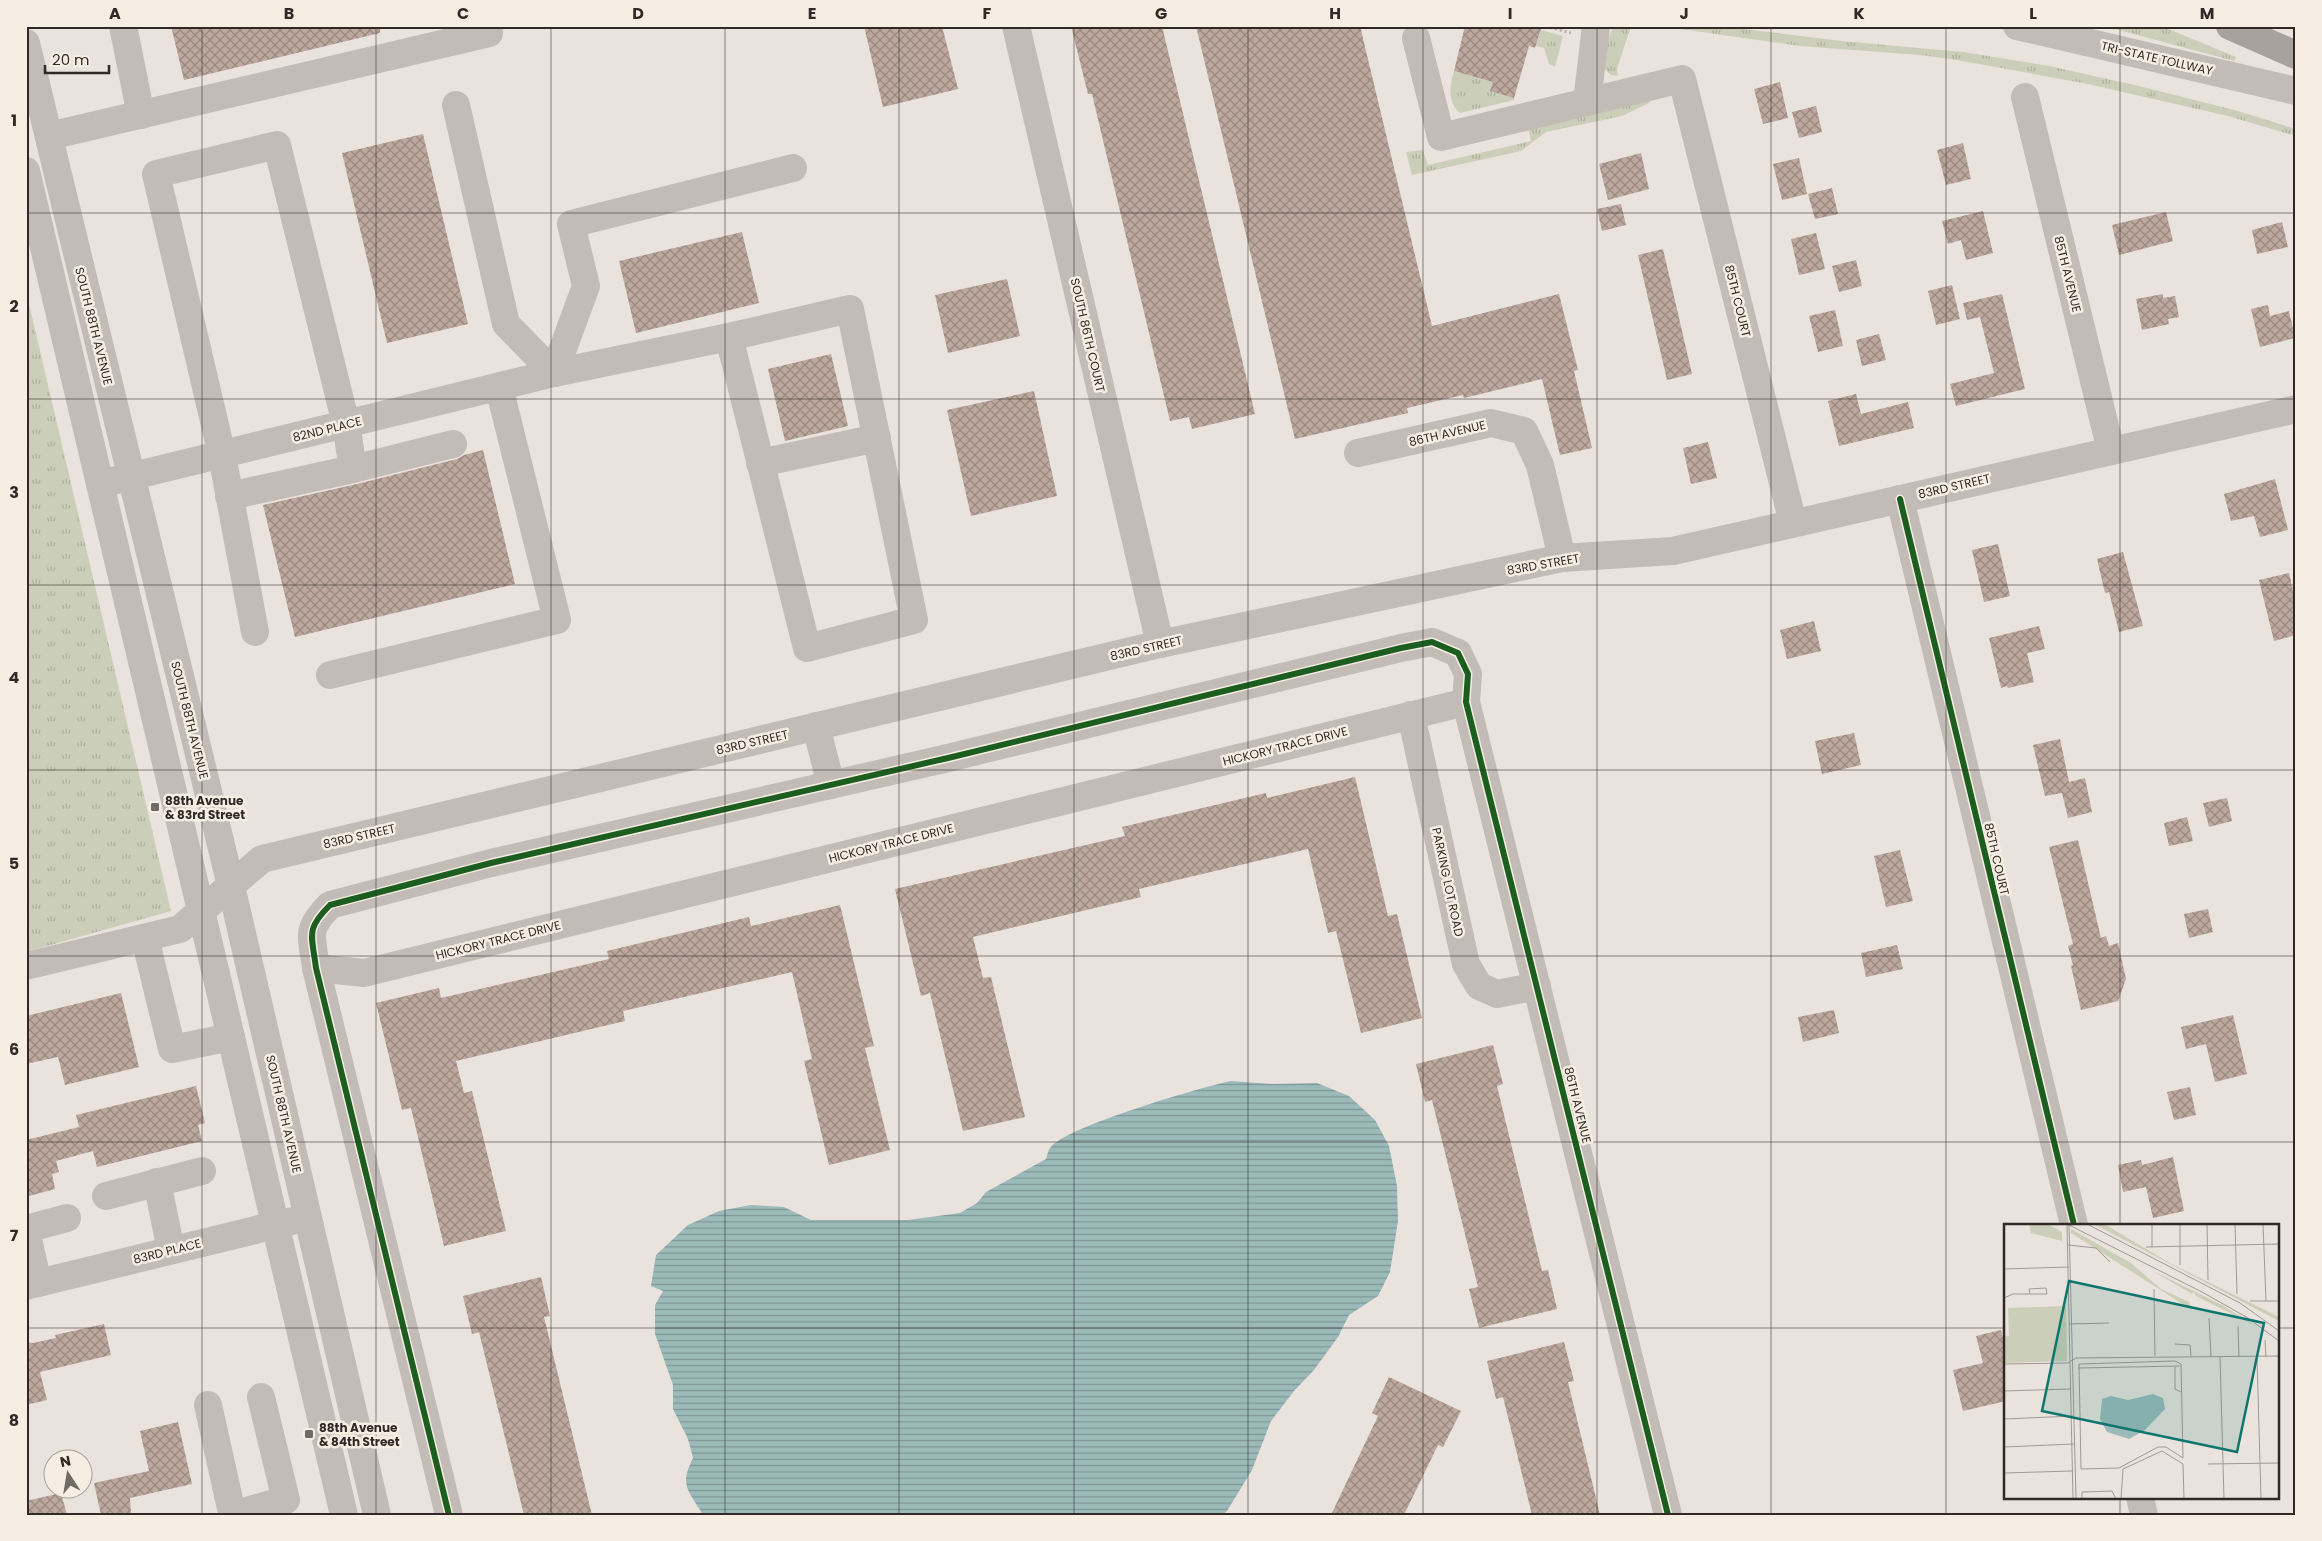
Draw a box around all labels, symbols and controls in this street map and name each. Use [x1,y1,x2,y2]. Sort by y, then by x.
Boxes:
text: A [109,2,121,25]
text: B [284,2,294,25]
text: C [457,2,469,25]
text: D [632,2,644,25]
text: E [808,2,816,25]
text: F [983,2,992,25]
text: G [1155,2,1167,25]
text: H [1329,2,1341,25]
text: I [1508,2,1512,25]
text: J [1679,2,1689,25]
text: K [1853,2,1865,25]
text: L [2029,2,2037,25]
text: M [2200,2,2214,25]
street label: TRI-STATE TOLLWAY [2100,37,2214,79]
scale bar [45,42,109,74]
text: 20 m [52,49,90,70]
text: 1 [11,109,17,132]
street label: 85TH AVENUE [2050,234,2086,314]
street label: 85TH COURT [1721,263,1755,339]
street label: SOUTH 88TH AVENUE [71,265,117,387]
street label: SOUTH 86TH COURT [1067,276,1109,394]
text: 2 [9,295,19,318]
street label: 82ND PLACE [291,412,363,446]
street label: 86TH AVENUE [1407,416,1487,450]
street label: 83RD STREET [1916,469,1992,503]
text: 3 [9,481,19,504]
street label: 83RD STREET [1505,549,1581,579]
street label: 83RD STREET [1108,631,1184,665]
street label: SOUTH 88TH AVENUE [167,659,213,781]
text: 4 [9,666,20,689]
street label: HICKORY TRACE DRIVE [1221,722,1349,770]
street label: 83RD STREET [714,725,790,759]
place label: 88th Avenue & 83rd Street [165,792,245,823]
marker: 88th Avenue & 83rd Street [149,801,161,813]
street label: 83RD STREET [321,819,397,853]
street label: HICKORY TRACE DRIVE [827,819,955,867]
street label: 85TH COURT [1980,821,2014,897]
street label: PARKING LOT ROAD [1428,826,1468,938]
text: 5 [9,852,19,875]
street label: HICKORY TRACE DRIVE [434,916,562,964]
text: 6 [9,1038,19,1061]
street label: SOUTH 88TH AVENUE [262,1053,306,1175]
street label: 86TH AVENUE [1560,1065,1596,1145]
text: 7 [10,1224,19,1247]
inset map [2004,1224,2280,1498]
street label: 83RD PLACE [131,1234,203,1268]
text: 8 [9,1409,19,1432]
place label: 88th Avenue & 84th Street [319,1419,400,1450]
marker: 88th Avenue & 84th Street [303,1428,315,1440]
north arrow [42,1448,92,1498]
text: N [58,1450,73,1472]

